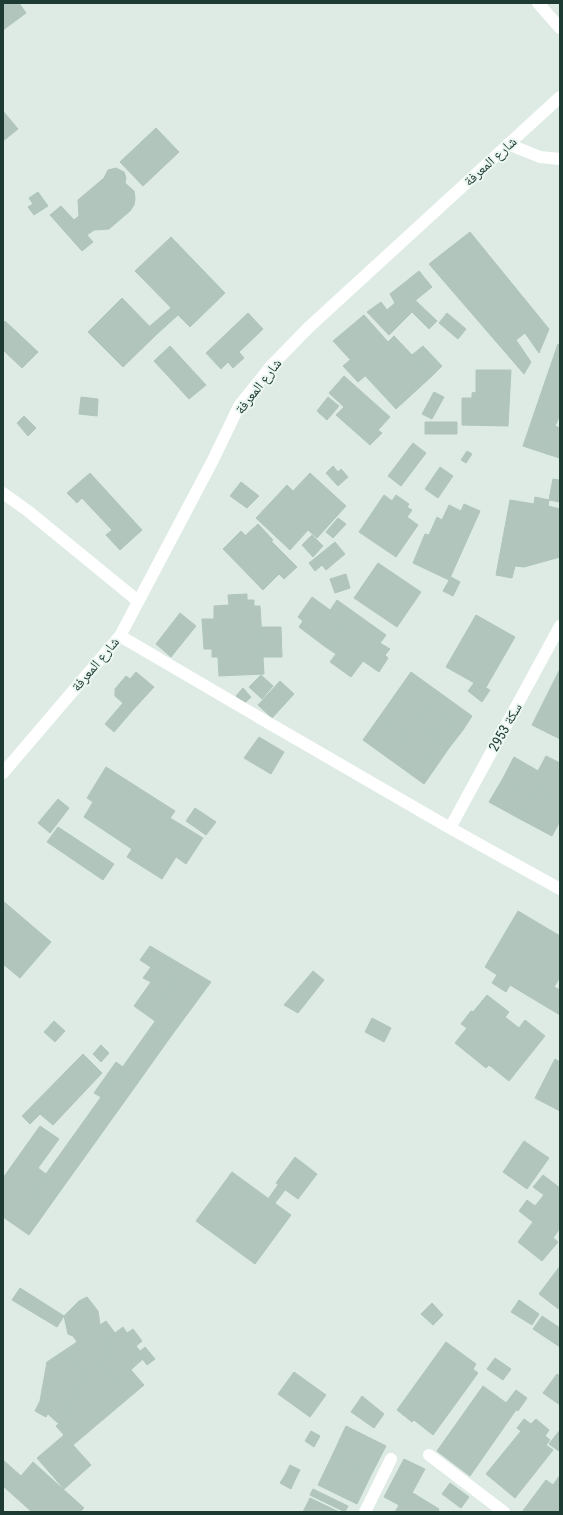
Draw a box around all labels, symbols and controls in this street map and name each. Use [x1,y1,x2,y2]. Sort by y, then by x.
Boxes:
street label: شارع المعرفة [460,133,521,190]
street label: شارع المعرفة [232,355,286,418]
street label: شارع المعرفة [68,634,124,696]
street label: سكة 2953 [485,700,525,754]

